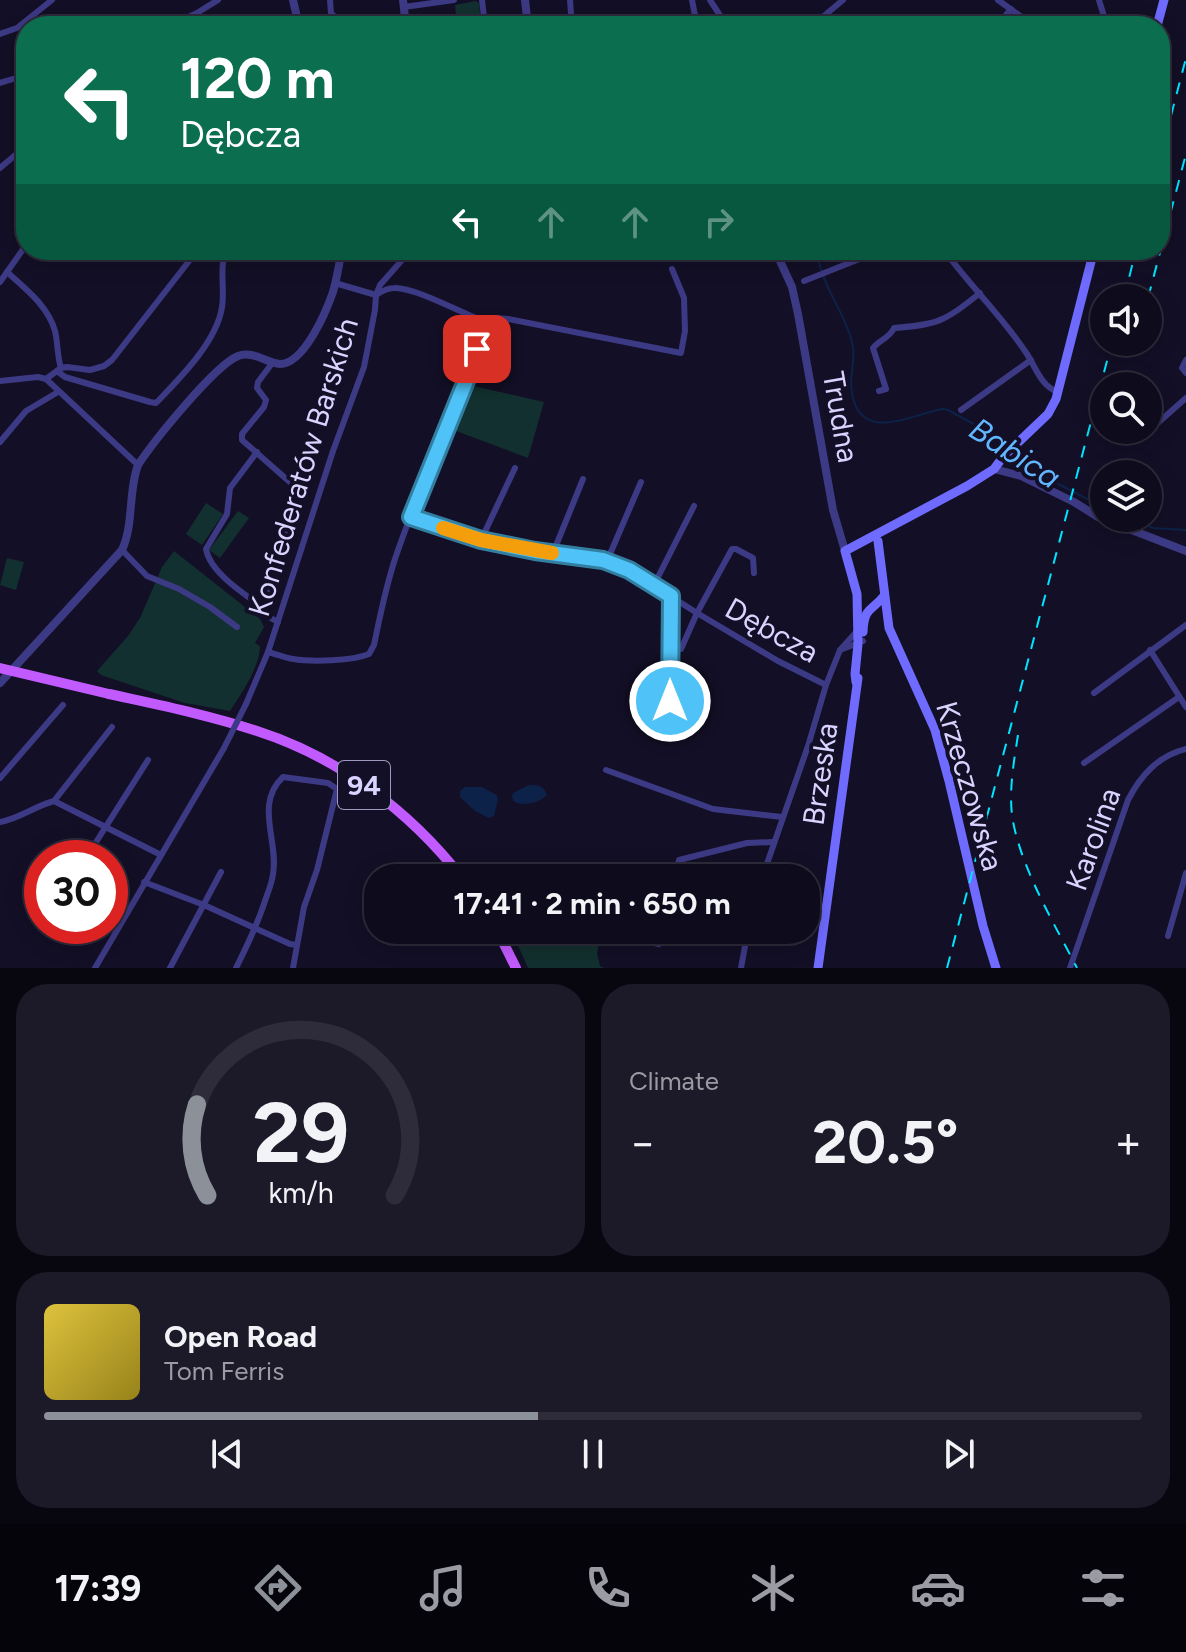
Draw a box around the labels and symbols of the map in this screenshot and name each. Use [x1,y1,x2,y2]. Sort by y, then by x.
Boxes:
street label: Konfederatów Barskich [240,313,366,621]
pin [443,315,511,383]
street label: Trudna [815,369,867,465]
water label: Babica [962,410,1068,496]
street label: Dębcza [719,589,825,671]
position arrow [628,659,712,743]
street label: Krzeczowska [928,697,1012,875]
street label: Brzeska [795,720,845,828]
road number: 94 [338,761,390,809]
street label: Karolina [1057,783,1129,895]
speed limit sign: 30 [24,840,128,944]

